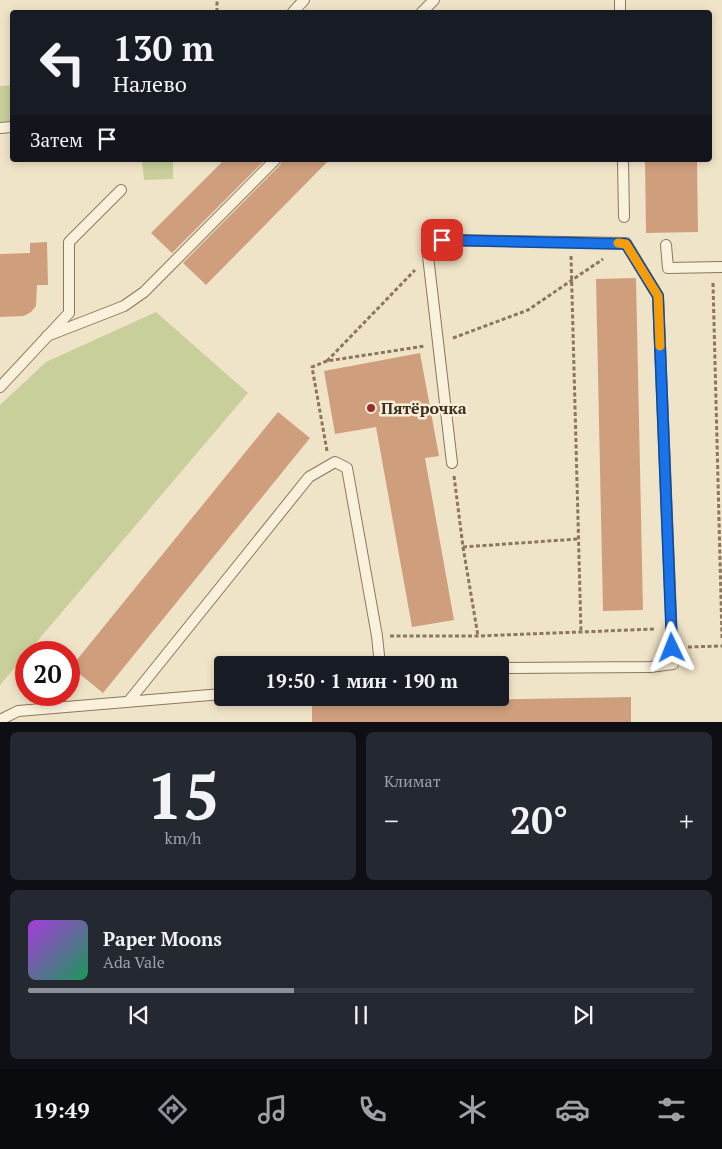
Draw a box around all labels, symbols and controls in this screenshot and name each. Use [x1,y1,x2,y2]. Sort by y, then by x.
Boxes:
text: 130 m [113,25,214,71]
icon: left [30,30,95,95]
text: Налево [113,69,187,98]
icon: arrive [93,125,121,153]
text: Затем [30,127,83,152]
pin [421,219,463,261]
icon: arrive [428,226,456,254]
place label: Пятёрочка [381,397,467,419]
marker: Пятёрочка [365,402,377,414]
position arrow [645,621,697,673]
speed limit sign: 20 [15,641,80,706]
text: 19:50 · 1 мин · 190 m [265,668,458,693]
text: 15 [146,751,220,838]
text: Климат [384,770,441,792]
text: 20° [510,795,568,845]
text: − [384,802,399,839]
text: + [679,802,694,839]
text: km/h [165,827,201,849]
text: Paper Moons [103,926,222,951]
text: Ada Vale [103,951,165,973]
icon: previous [125,1001,153,1029]
icon: pause [347,1001,375,1029]
icon: next [569,1001,597,1029]
icon: directions [155,1092,190,1127]
icon: music [255,1092,290,1127]
icon: phone [355,1092,390,1127]
icon: climate [455,1092,490,1127]
icon: car [555,1092,590,1127]
icon: filters [654,1092,689,1127]
text: 19:49 [32,1095,90,1124]

